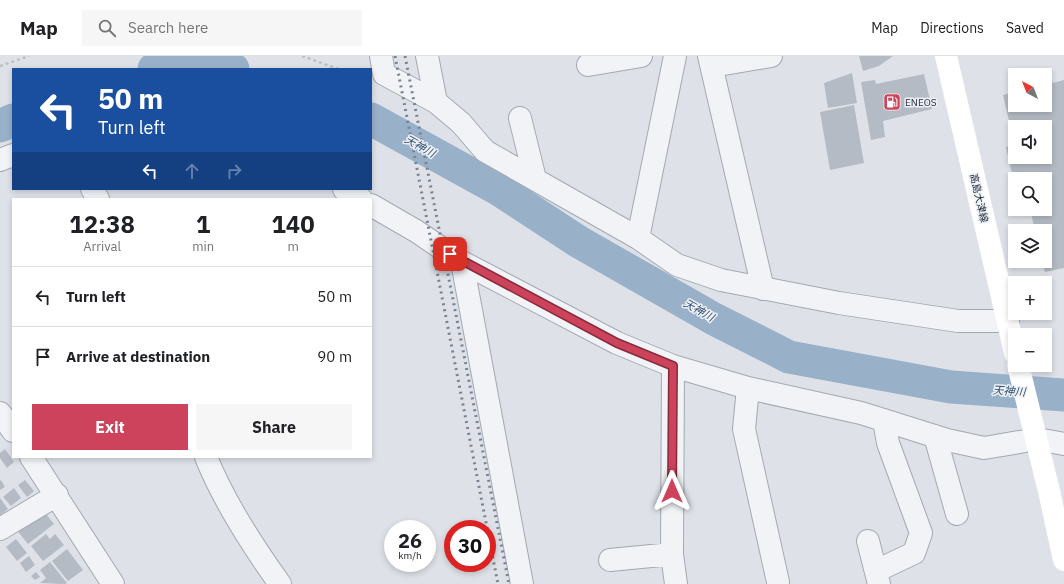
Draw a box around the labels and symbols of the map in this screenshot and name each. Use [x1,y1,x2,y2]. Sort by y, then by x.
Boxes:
north arrow [1008,68,1052,112]
fuel station icon: ENEOS [882,92,902,112]
place label: ENEOS [905,96,937,109]
water label: 天神川 [402,132,439,161]
street label: 高島大津線 [967,172,991,224]
pin [433,237,467,271]
water label: 天神川 [681,296,718,325]
water label: 天神川 [992,383,1027,399]
position arrow [651,470,693,512]
speed limit sign: 30 [444,520,496,572]

